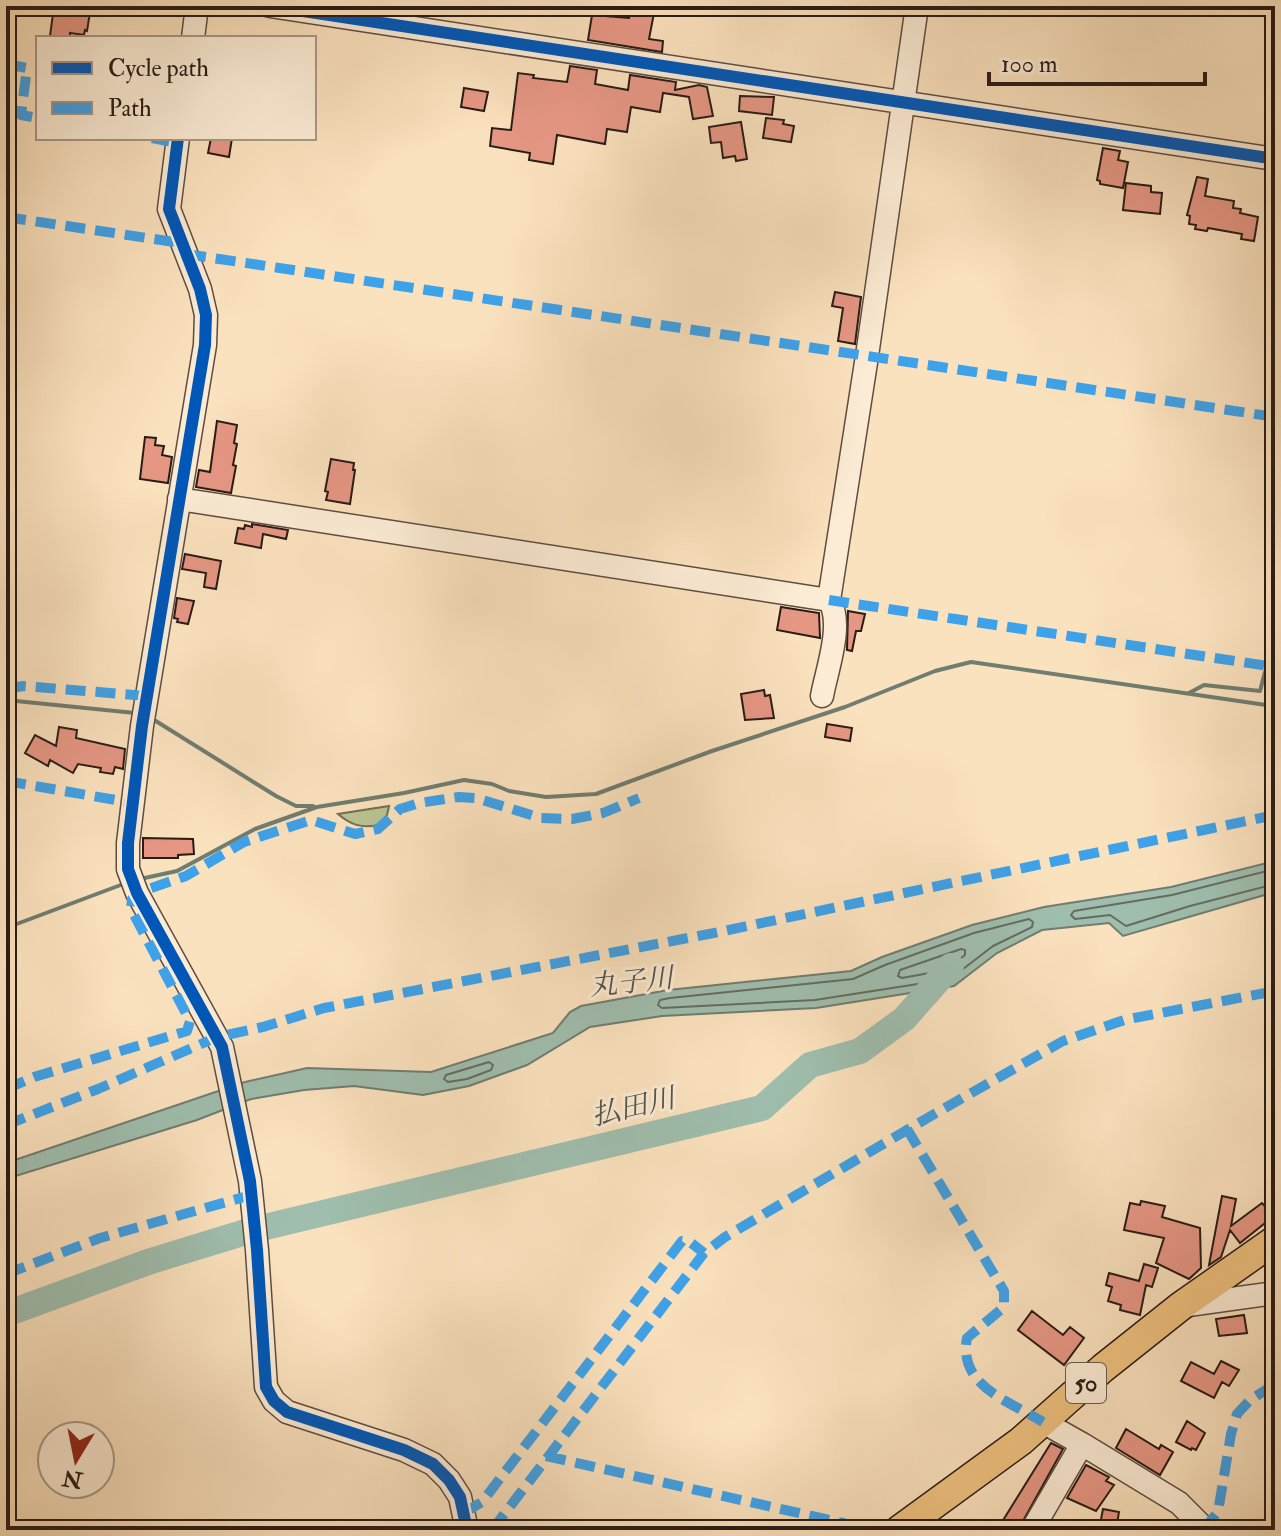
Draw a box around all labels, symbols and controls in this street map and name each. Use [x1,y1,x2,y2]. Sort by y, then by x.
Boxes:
legend [36,36,316,140]
scale bar [989,36,1205,86]
text: 100 m [1001,49,1058,80]
text: Cycle path [108,53,209,84]
text: Path [108,93,152,124]
water label: 丸子川 [588,960,678,1004]
water label: 払田川 [588,1080,681,1134]
road number: 50 [1066,1363,1106,1403]
north arrow [36,1420,116,1500]
text: N [60,1463,86,1494]

